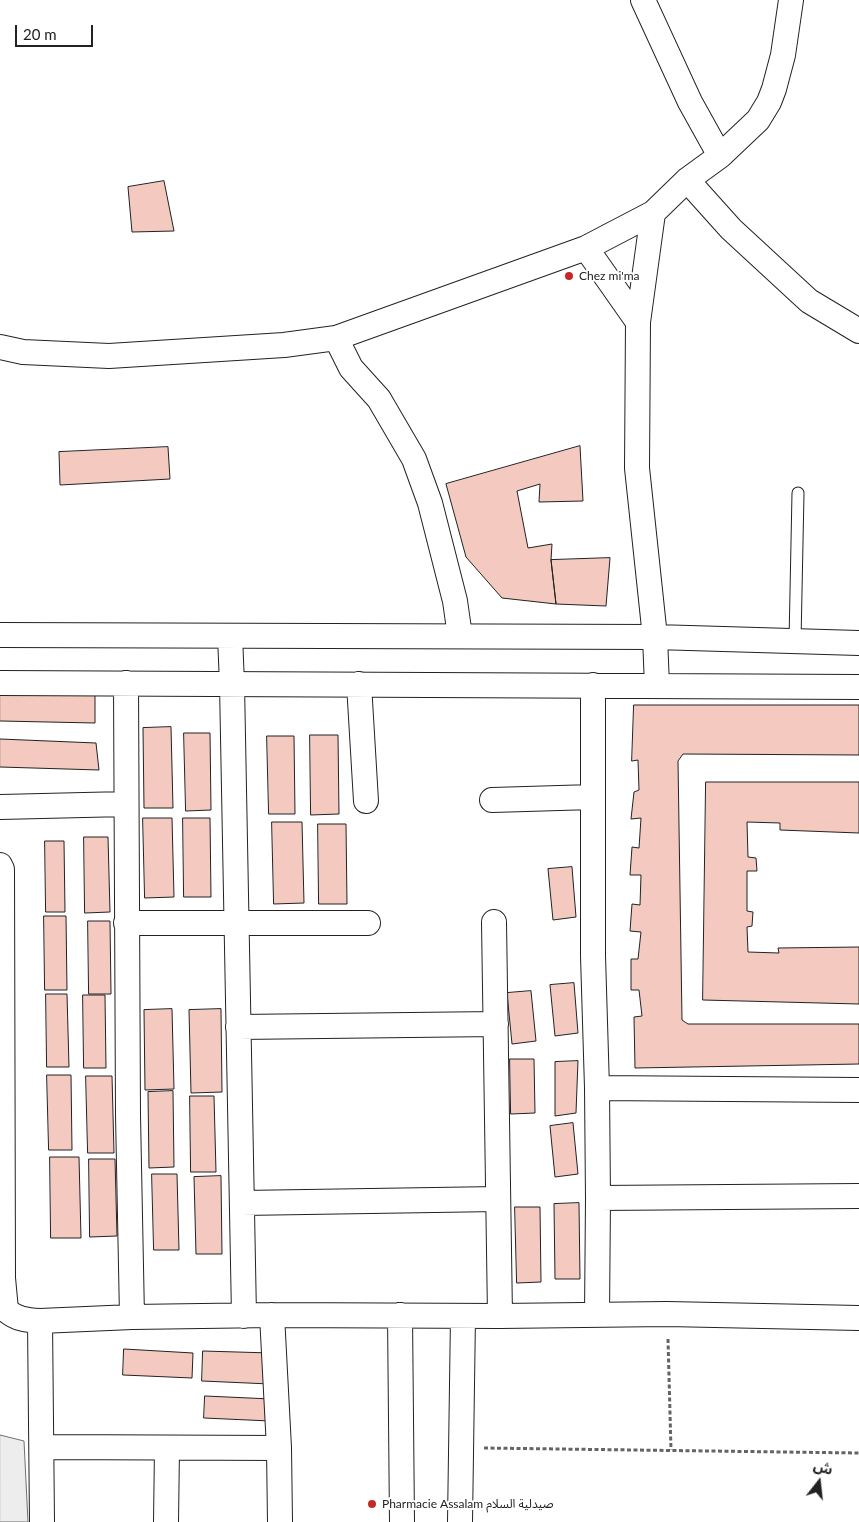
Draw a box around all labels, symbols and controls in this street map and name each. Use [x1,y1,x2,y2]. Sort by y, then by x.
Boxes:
scale bar [18,15,95,47]
text: 20 m [23,25,57,43]
place label: Chez mi'ma [579,269,640,283]
marker: Chez mi'ma [563,270,575,282]
text: ش [812,1456,835,1478]
north arrow [794,1457,844,1507]
place label: Pharmacie Assalam صيدلية السلام [382,1497,554,1511]
marker: Pharmacie Assalam صيدلية السلام [366,1498,378,1510]

